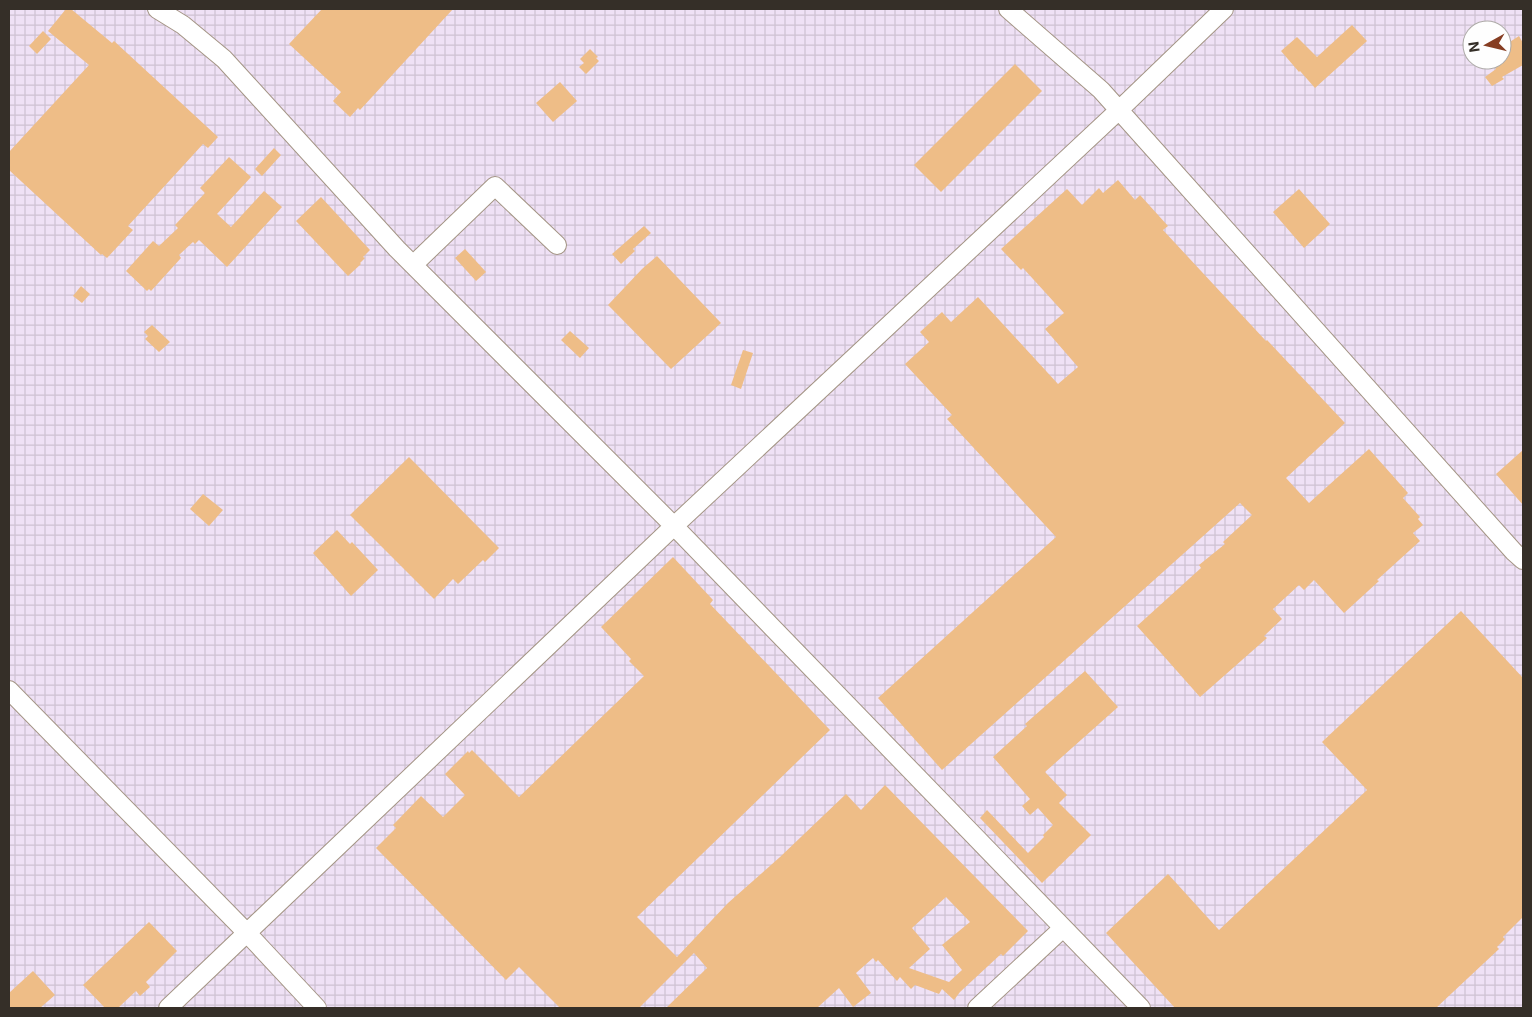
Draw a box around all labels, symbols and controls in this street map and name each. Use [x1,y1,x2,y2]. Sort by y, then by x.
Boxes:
north arrow [1462,20,1512,70]
text: N [1464,40,1483,53]

